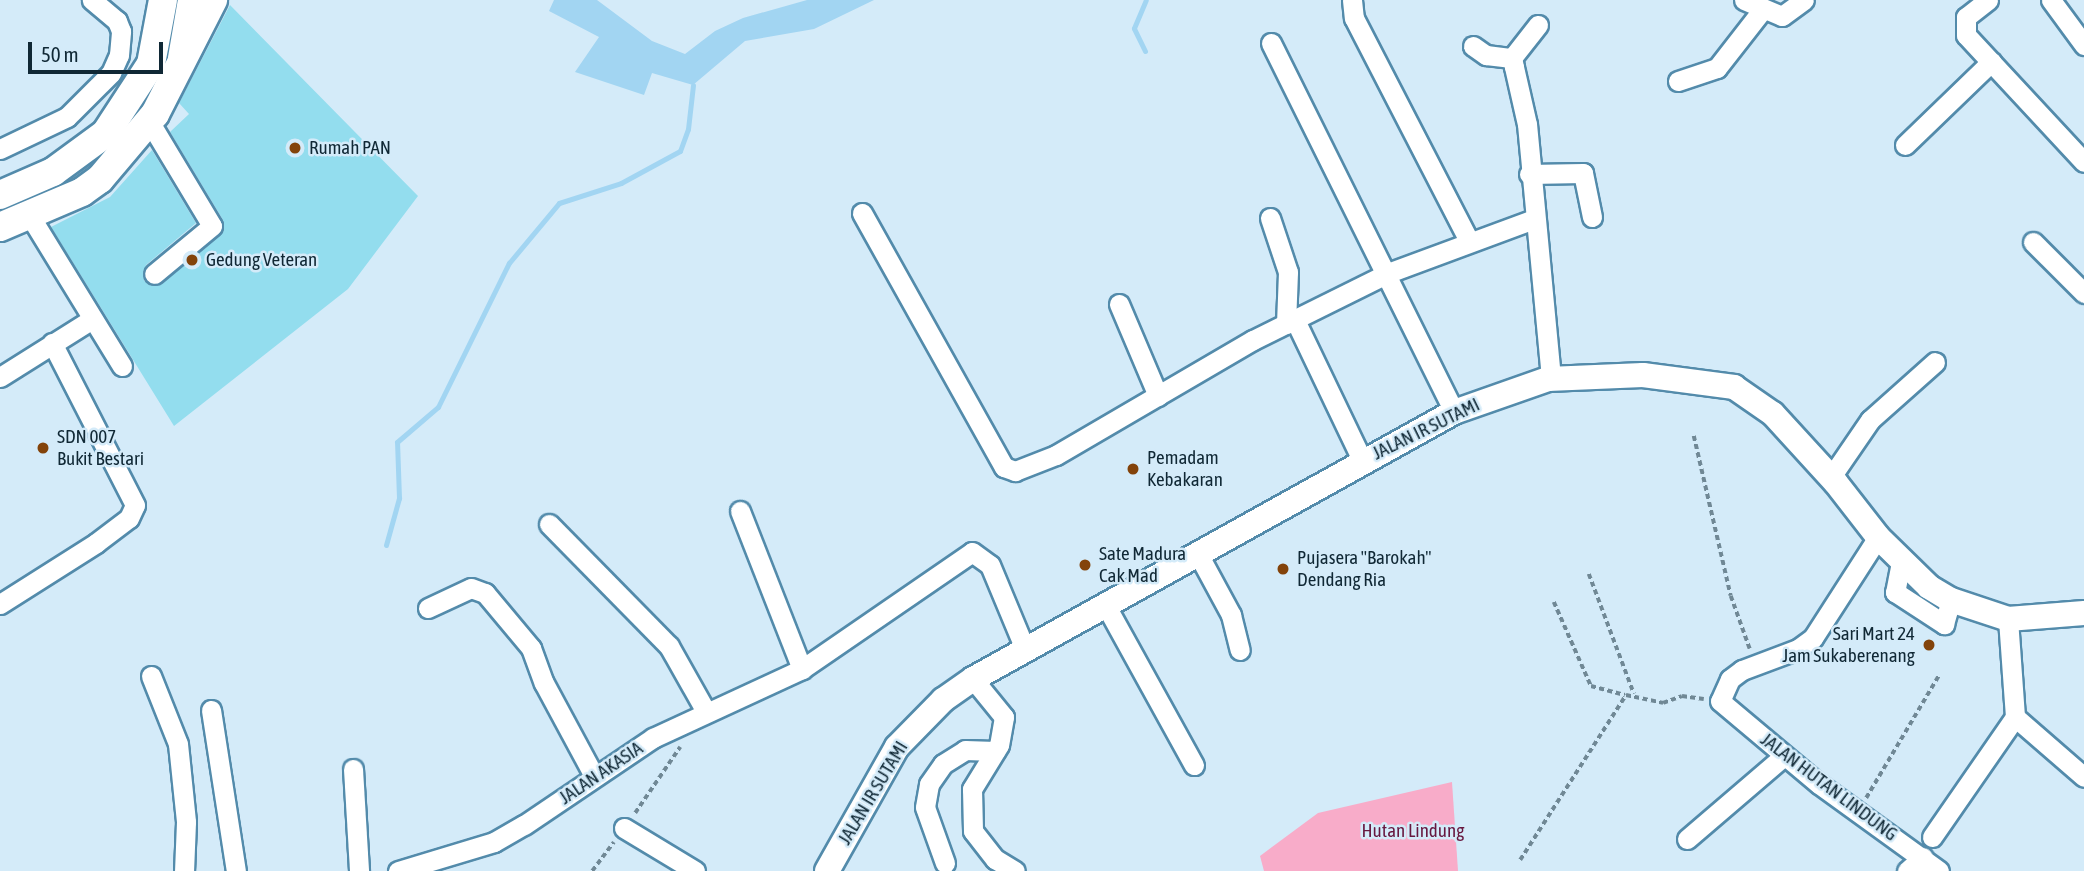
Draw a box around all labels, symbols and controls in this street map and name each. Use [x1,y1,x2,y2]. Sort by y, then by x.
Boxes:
scale bar [32,28,166,72]
text: 50 m [41,42,79,66]
place label: Rumah PAN [309,137,391,159]
marker: Rumah PAN [287,140,303,156]
place label: Gedung Veteran [206,249,317,271]
marker: Gedung Veteran [184,252,200,268]
street label: JALAN IR SUTAMI [1369,393,1483,465]
place label: SDN 007 Bukit Bestari [57,426,144,470]
marker: SDN 007 Bukit Bestari [35,440,51,456]
place label: Pemadam Kebakaran [1147,447,1223,491]
marker: Pemadam Kebakaran [1125,461,1141,477]
place label: Sate Madura Cak Mad [1099,543,1186,587]
place label: Pujasera "Barokah" Dendang Ria [1297,547,1431,591]
marker: Sate Madura Cak Mad [1077,557,1093,573]
marker: Pujasera "Barokah" Dendang Ria [1275,561,1291,577]
place label: Sari Mart 24 Jam Sukaberenang [1782,623,1915,667]
marker: Sari Mart 24 Jam Sukaberenang [1921,637,1937,653]
street label: JALAN HUTAN LINDUNG [1756,728,1902,846]
street label: JALAN AKASIA [555,737,647,809]
street label: JALAN IR SUTAMI [833,737,913,849]
park label: Hutan Lindung [1362,820,1464,842]

